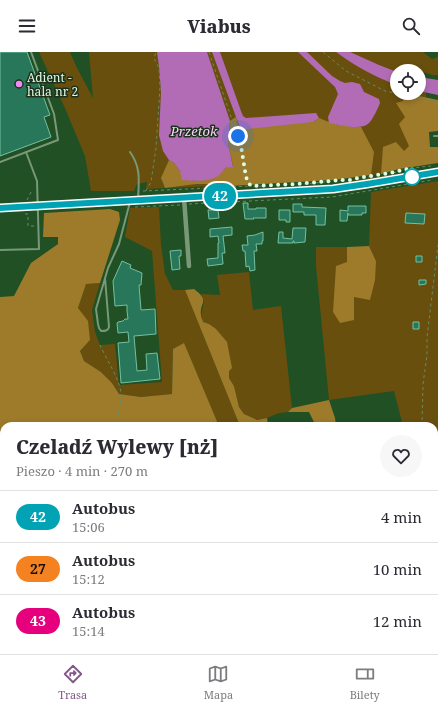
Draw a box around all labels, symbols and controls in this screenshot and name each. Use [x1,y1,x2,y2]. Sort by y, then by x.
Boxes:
text: Viabus [187,14,251,38]
icon: menu [16,15,38,37]
icon: search [400,15,422,37]
map controls [390,64,426,100]
button: locate [390,64,426,100]
place label: Adient - hala nr 2 [27,69,78,100]
marker: Adient - hala nr 2 [14,79,24,89]
water label: Przetok [170,122,218,140]
your location [228,126,248,146]
unlabelled marker [403,168,421,186]
line badge: 42 [202,183,238,209]
text: 42 [212,186,228,205]
text: Czeladź Wylewy [nż] [16,434,218,460]
button: heart [380,435,422,477]
text: Pieszo · 4 min · 270 m [16,462,148,480]
text: Autobus [72,498,135,518]
text: 42 [30,507,46,526]
text: 4 min [381,507,422,527]
text: 15:06 [72,518,105,536]
text: Autobus [72,550,135,570]
text: 27 [30,559,46,578]
text: 10 min [373,559,422,579]
text: 15:12 [72,570,105,588]
text: Autobus [72,602,135,622]
text: 43 [30,611,46,630]
text: 12 min [373,611,422,631]
text: 15:14 [72,622,105,640]
tab: Trasa [58,663,87,702]
tab: Mapa [204,663,233,702]
tab: Bilety [350,663,380,702]

